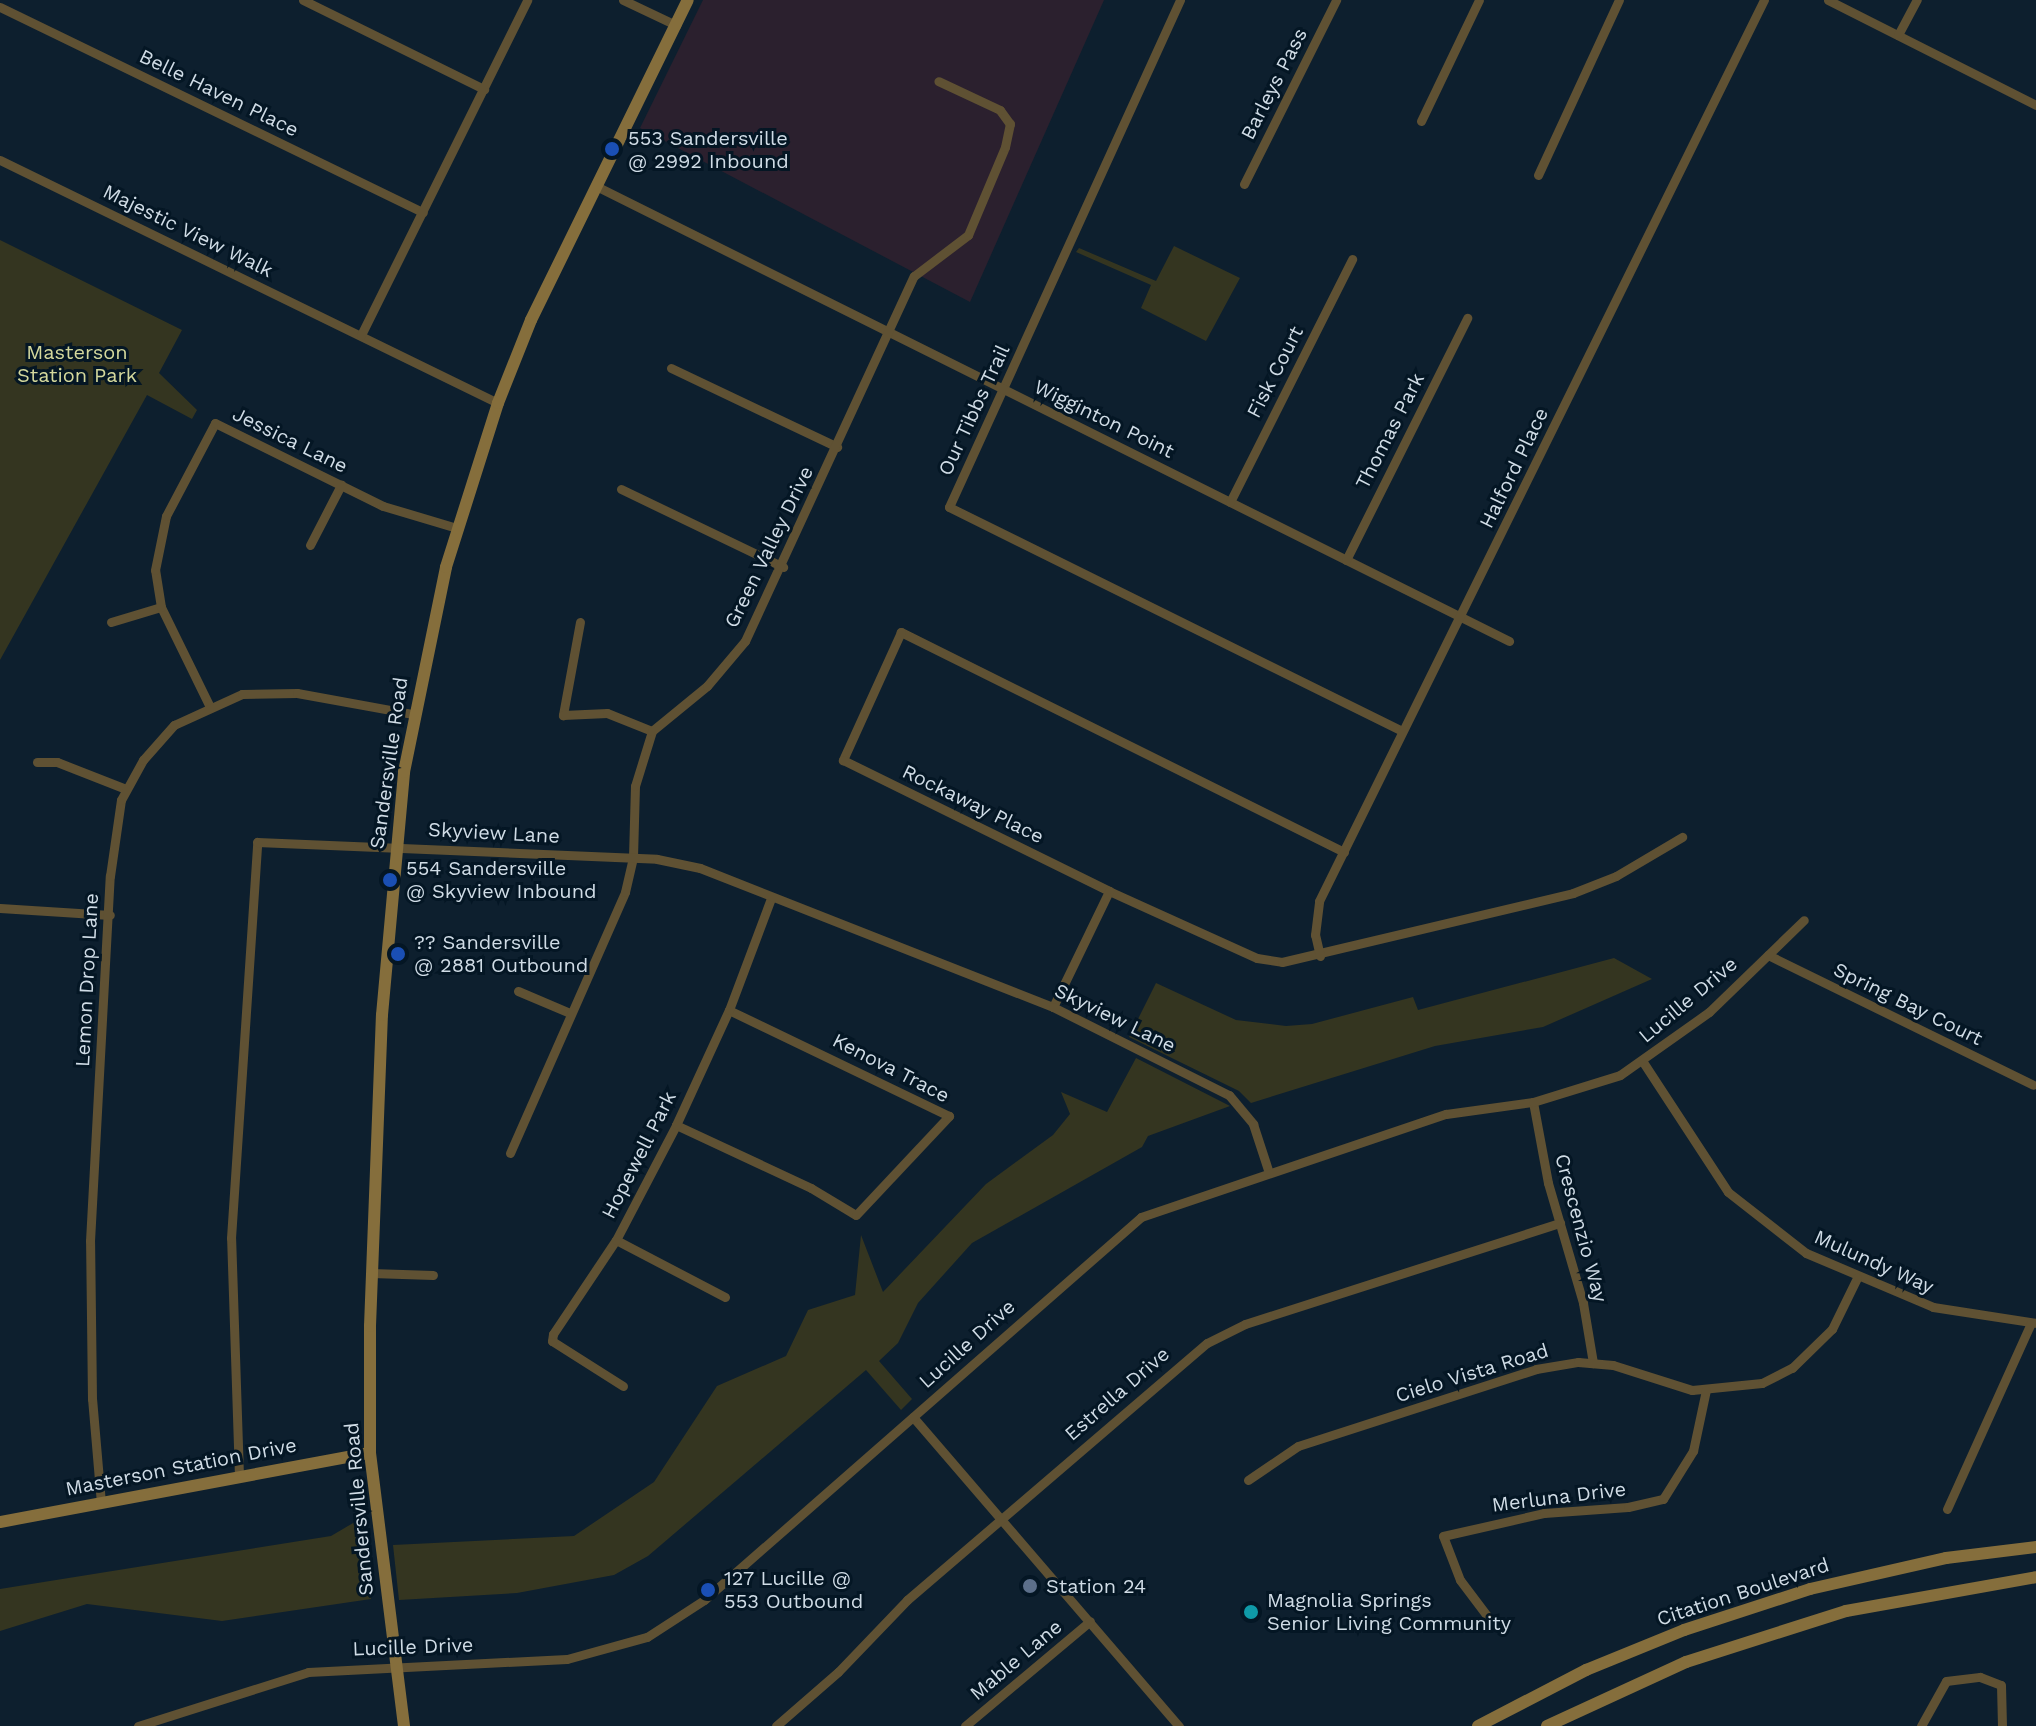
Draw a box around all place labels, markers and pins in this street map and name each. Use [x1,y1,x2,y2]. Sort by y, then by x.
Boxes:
place label: 553 Sandersville @ 2992 Inbound [628,126,789,173]
marker: 553 Sandersville @ 2992 Inbound [603,140,621,158]
place label: 554 Sandersville @ Skyview Inbound [406,856,597,903]
marker: 554 Sandersville @ Skyview Inbound [381,871,399,889]
place label: ?? Sandersville @ 2881 Outbound [414,930,588,977]
marker: ?? Sandersville @ 2881 Outbound [389,945,407,963]
place label: 127 Lucille @ 553 Outbound [724,1566,863,1613]
place label: Station 24 [1046,1574,1146,1598]
marker: Station 24 [1021,1577,1039,1595]
marker: 127 Lucille @ 553 Outbound [699,1581,717,1599]
place label: Magnolia Springs Senior Living Community [1267,1588,1511,1635]
marker: Magnolia Springs Senior Living Community [1242,1603,1260,1621]

